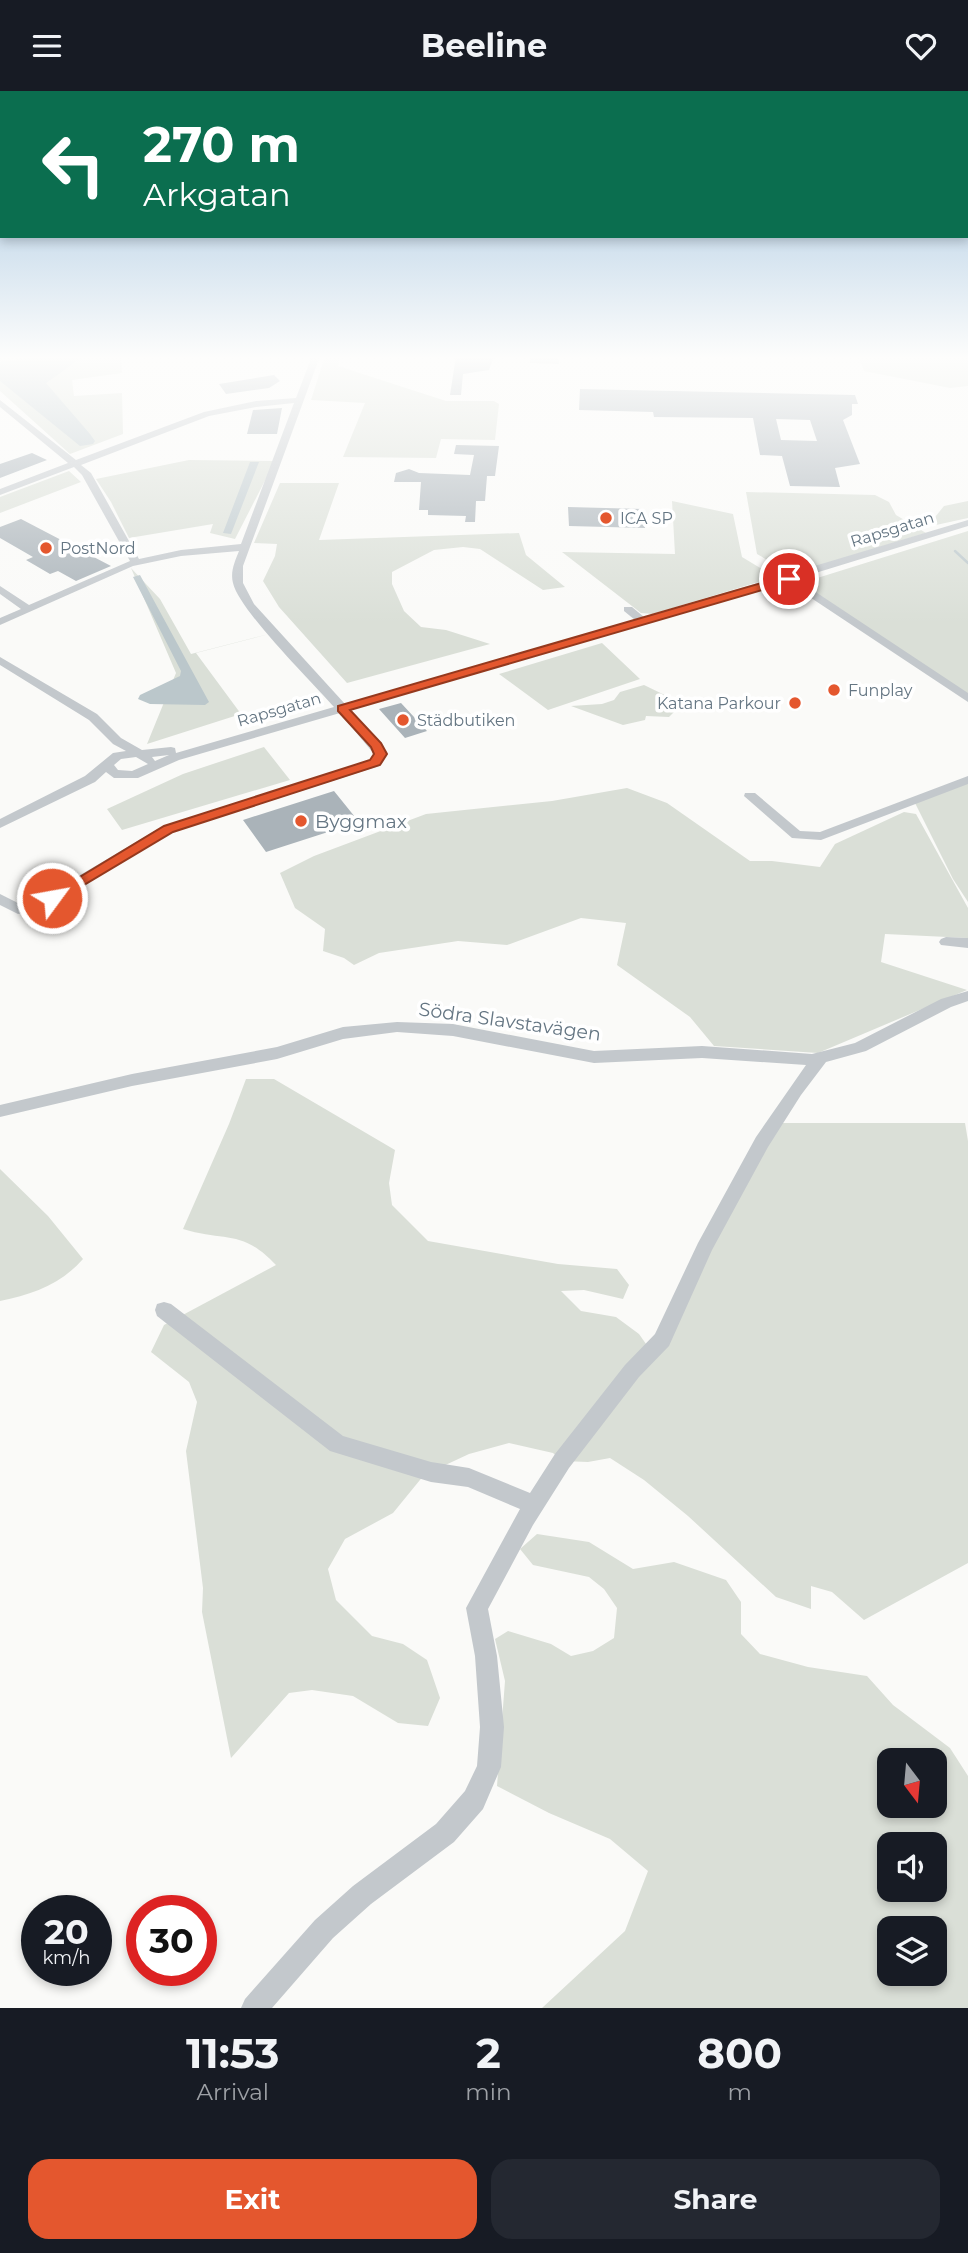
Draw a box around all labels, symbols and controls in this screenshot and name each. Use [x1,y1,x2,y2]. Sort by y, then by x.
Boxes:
text: Beeline [421,26,547,65]
icon: menu [28,27,66,65]
icon: heart [902,27,940,65]
text: 270 m [143,115,300,174]
icon: left [28,119,119,210]
text: Arkgatan [143,175,291,214]
street label: Rapsgatan [848,508,936,551]
place label: ICA SP [620,509,673,528]
marker: ICA SP [598,510,614,526]
place label: PostNord [60,539,136,558]
marker: PostNord [38,540,54,556]
pin [759,549,819,609]
icon: arrive [770,560,808,598]
place label: Funplay [848,681,913,700]
marker: Funplay [826,682,842,698]
street label: Rapsgatan [235,688,323,731]
place label: Katana Parkour [657,694,781,713]
marker: Katana Parkour [787,695,803,711]
place label: Städbutiken [417,711,515,730]
marker: Städbutiken [395,712,411,728]
place label: Byggmax [315,810,407,833]
marker: Byggmax [293,813,309,829]
position arrow [15,861,89,935]
street label: Södra Slavstavägen [417,997,602,1046]
north arrow [877,1748,947,1818]
map controls [877,1748,947,1986]
button: sound [877,1832,947,1902]
speed limit sign: 30 [126,1895,217,1986]
text: 20 [44,1910,89,1953]
button: layers [877,1916,947,1986]
text: km/h [42,1947,91,1969]
text: 11:53 [186,2027,279,2079]
text: 2 [476,2027,501,2079]
text: 800 [697,2027,782,2079]
text: Arrival [196,2078,269,2106]
text: min [465,2078,511,2106]
text: m [728,2078,752,2106]
button: Exit [28,2159,477,2239]
button: Share [491,2159,940,2239]

